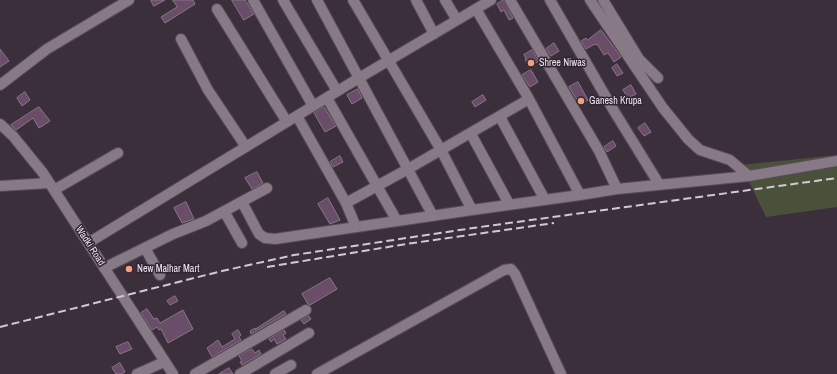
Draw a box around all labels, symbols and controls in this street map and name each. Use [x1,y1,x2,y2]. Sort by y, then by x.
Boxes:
place label: Shree Niwas [539,57,586,69]
marker: Shree Niwas [526,58,536,68]
place label: Ganesh Krupa [589,95,642,107]
marker: Ganesh Krupa [576,96,586,106]
street label: Wadki Road [73,224,107,268]
place label: New Malhar Mart [137,263,199,275]
marker: New Malhar Mart [124,264,134,274]

